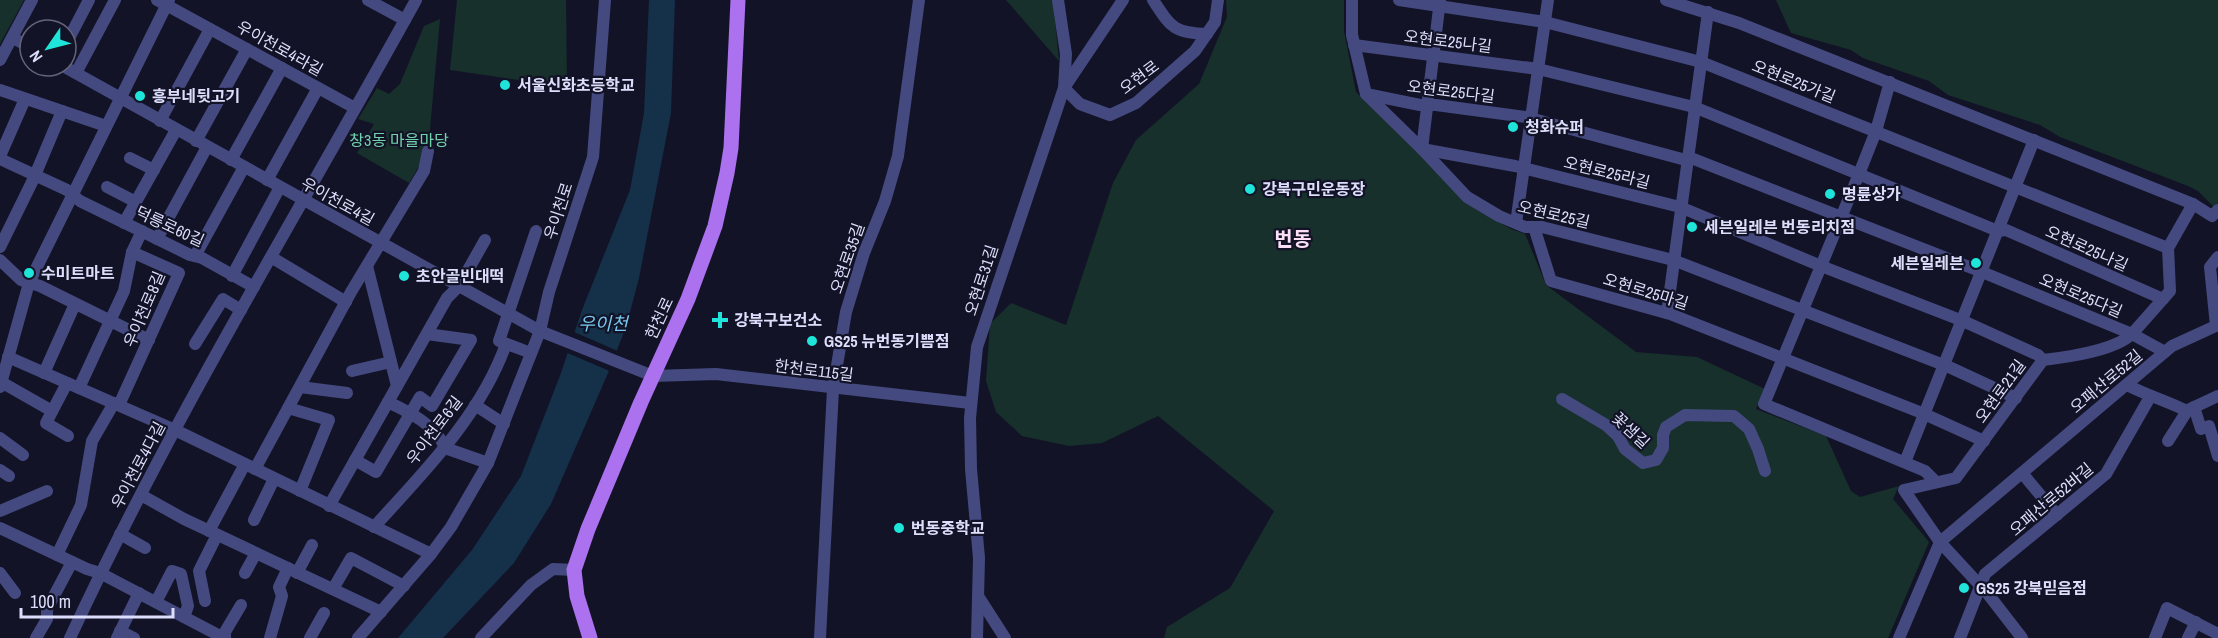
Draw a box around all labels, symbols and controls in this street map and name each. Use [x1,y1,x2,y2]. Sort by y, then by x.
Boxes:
street label: 우이천로4라길 [233,15,327,81]
north arrow [18,18,78,78]
street label: 오현로25나길 [1403,25,1493,57]
text: N [24,46,47,67]
street label: 오현로25가길 [1749,54,1839,108]
street label: 오현로 [1115,55,1163,99]
place label: 서울신화초등학교 [517,74,635,96]
street label: 오현로25다길 [1406,75,1496,107]
marker: 서울신화초등학교 [498,78,512,92]
place label: 흥부네뒷고기 [152,85,240,107]
marker: 흥부네뒷고기 [133,89,147,103]
place label: 청화슈퍼 [1525,116,1584,138]
marker: 청화슈퍼 [1506,120,1520,134]
park label: 창3동 마을마당 [349,129,449,151]
street label: 오현로25라길 [1562,151,1652,193]
street label: 우이천로4길 [297,172,379,230]
place label: 강북구민운동장 [1262,178,1365,200]
street label: 우이천로 [538,179,578,242]
marker: 강북구민운동장 [1243,182,1257,196]
place label: 명륜상가 [1842,183,1901,205]
marker: 명륜상가 [1823,187,1837,201]
street label: 오현로25길 [1516,195,1592,233]
street label: 덕릉로60길 [132,201,208,251]
place label: 세븐일레븐 번동리치점 [1704,216,1855,238]
street label: 오현로35길 [825,220,869,296]
marker: 세븐일레븐 번동리치점 [1685,220,1699,234]
street label: 오현로25나길 [2042,220,2132,276]
district label: 번동 [1275,225,1311,252]
street label: 오현로31길 [959,242,1003,318]
place label: 세븐일레븐 [1890,252,1964,274]
marker: 세븐일레븐 [1969,256,1983,270]
place label: 수미트마트 [41,262,115,284]
place label: 초안골빈대떡 [416,265,504,287]
marker: 수미트마트 [22,266,36,280]
street label: 우이천로8길 [118,267,170,351]
street label: 오현로25마길 [1601,268,1691,314]
street label: 오현로25다길 [2036,268,2126,322]
marker: 초안골빈대떡 [397,269,411,283]
street label: 한천로 [640,293,678,343]
place label: 강북구보건소 [734,309,823,331]
water label: 우이천 [578,311,630,336]
marker: 강북구보건소 [711,311,729,329]
place label: GS25 뉴번동기쁨점 [824,330,950,352]
marker: GS25 뉴번동기쁨점 [805,334,819,348]
street label: 오패산로52길 [2065,344,2147,418]
street label: 한천로115길 [773,354,855,386]
street label: 오현로21길 [1970,355,2030,427]
street label: 우이천로6길 [401,391,467,469]
street label: 꽃샘길 [1607,407,1655,453]
street label: 우이천로4다길 [106,418,170,512]
street label: 오패산로52바길 [2005,457,2097,541]
place label: 번동중학교 [911,517,985,539]
marker: 번동중학교 [892,521,906,535]
place label: GS25 강북믿음점 [1976,577,2087,599]
scale bar [21,581,172,619]
marker: GS25 강북믿음점 [1957,581,1971,595]
text: 100 m [30,589,71,614]

